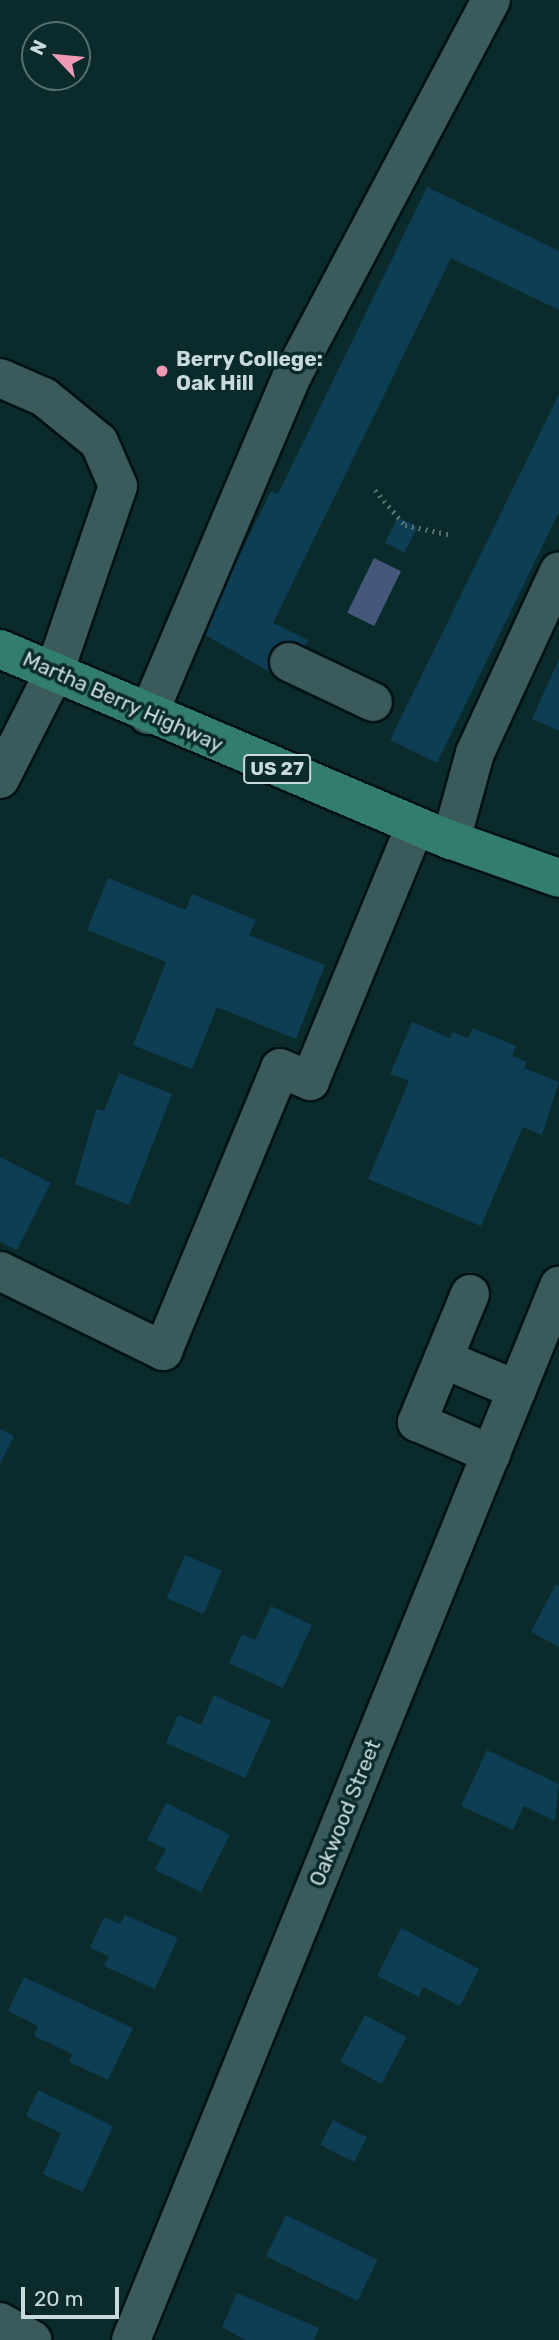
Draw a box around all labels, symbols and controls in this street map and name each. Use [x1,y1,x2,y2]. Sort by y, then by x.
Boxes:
north arrow [21,21,91,91]
text: N [25,36,52,59]
place label: Berry College: Oak Hill [176,346,323,396]
marker: Berry College: Oak Hill [154,363,170,379]
street label: Martha Berry Highway [19,646,227,758]
road number: US 27 [242,754,312,784]
street label: Oakwood Street [304,1736,386,1890]
scale bar [24,2274,122,2318]
text: 20 m [34,2286,83,2311]

